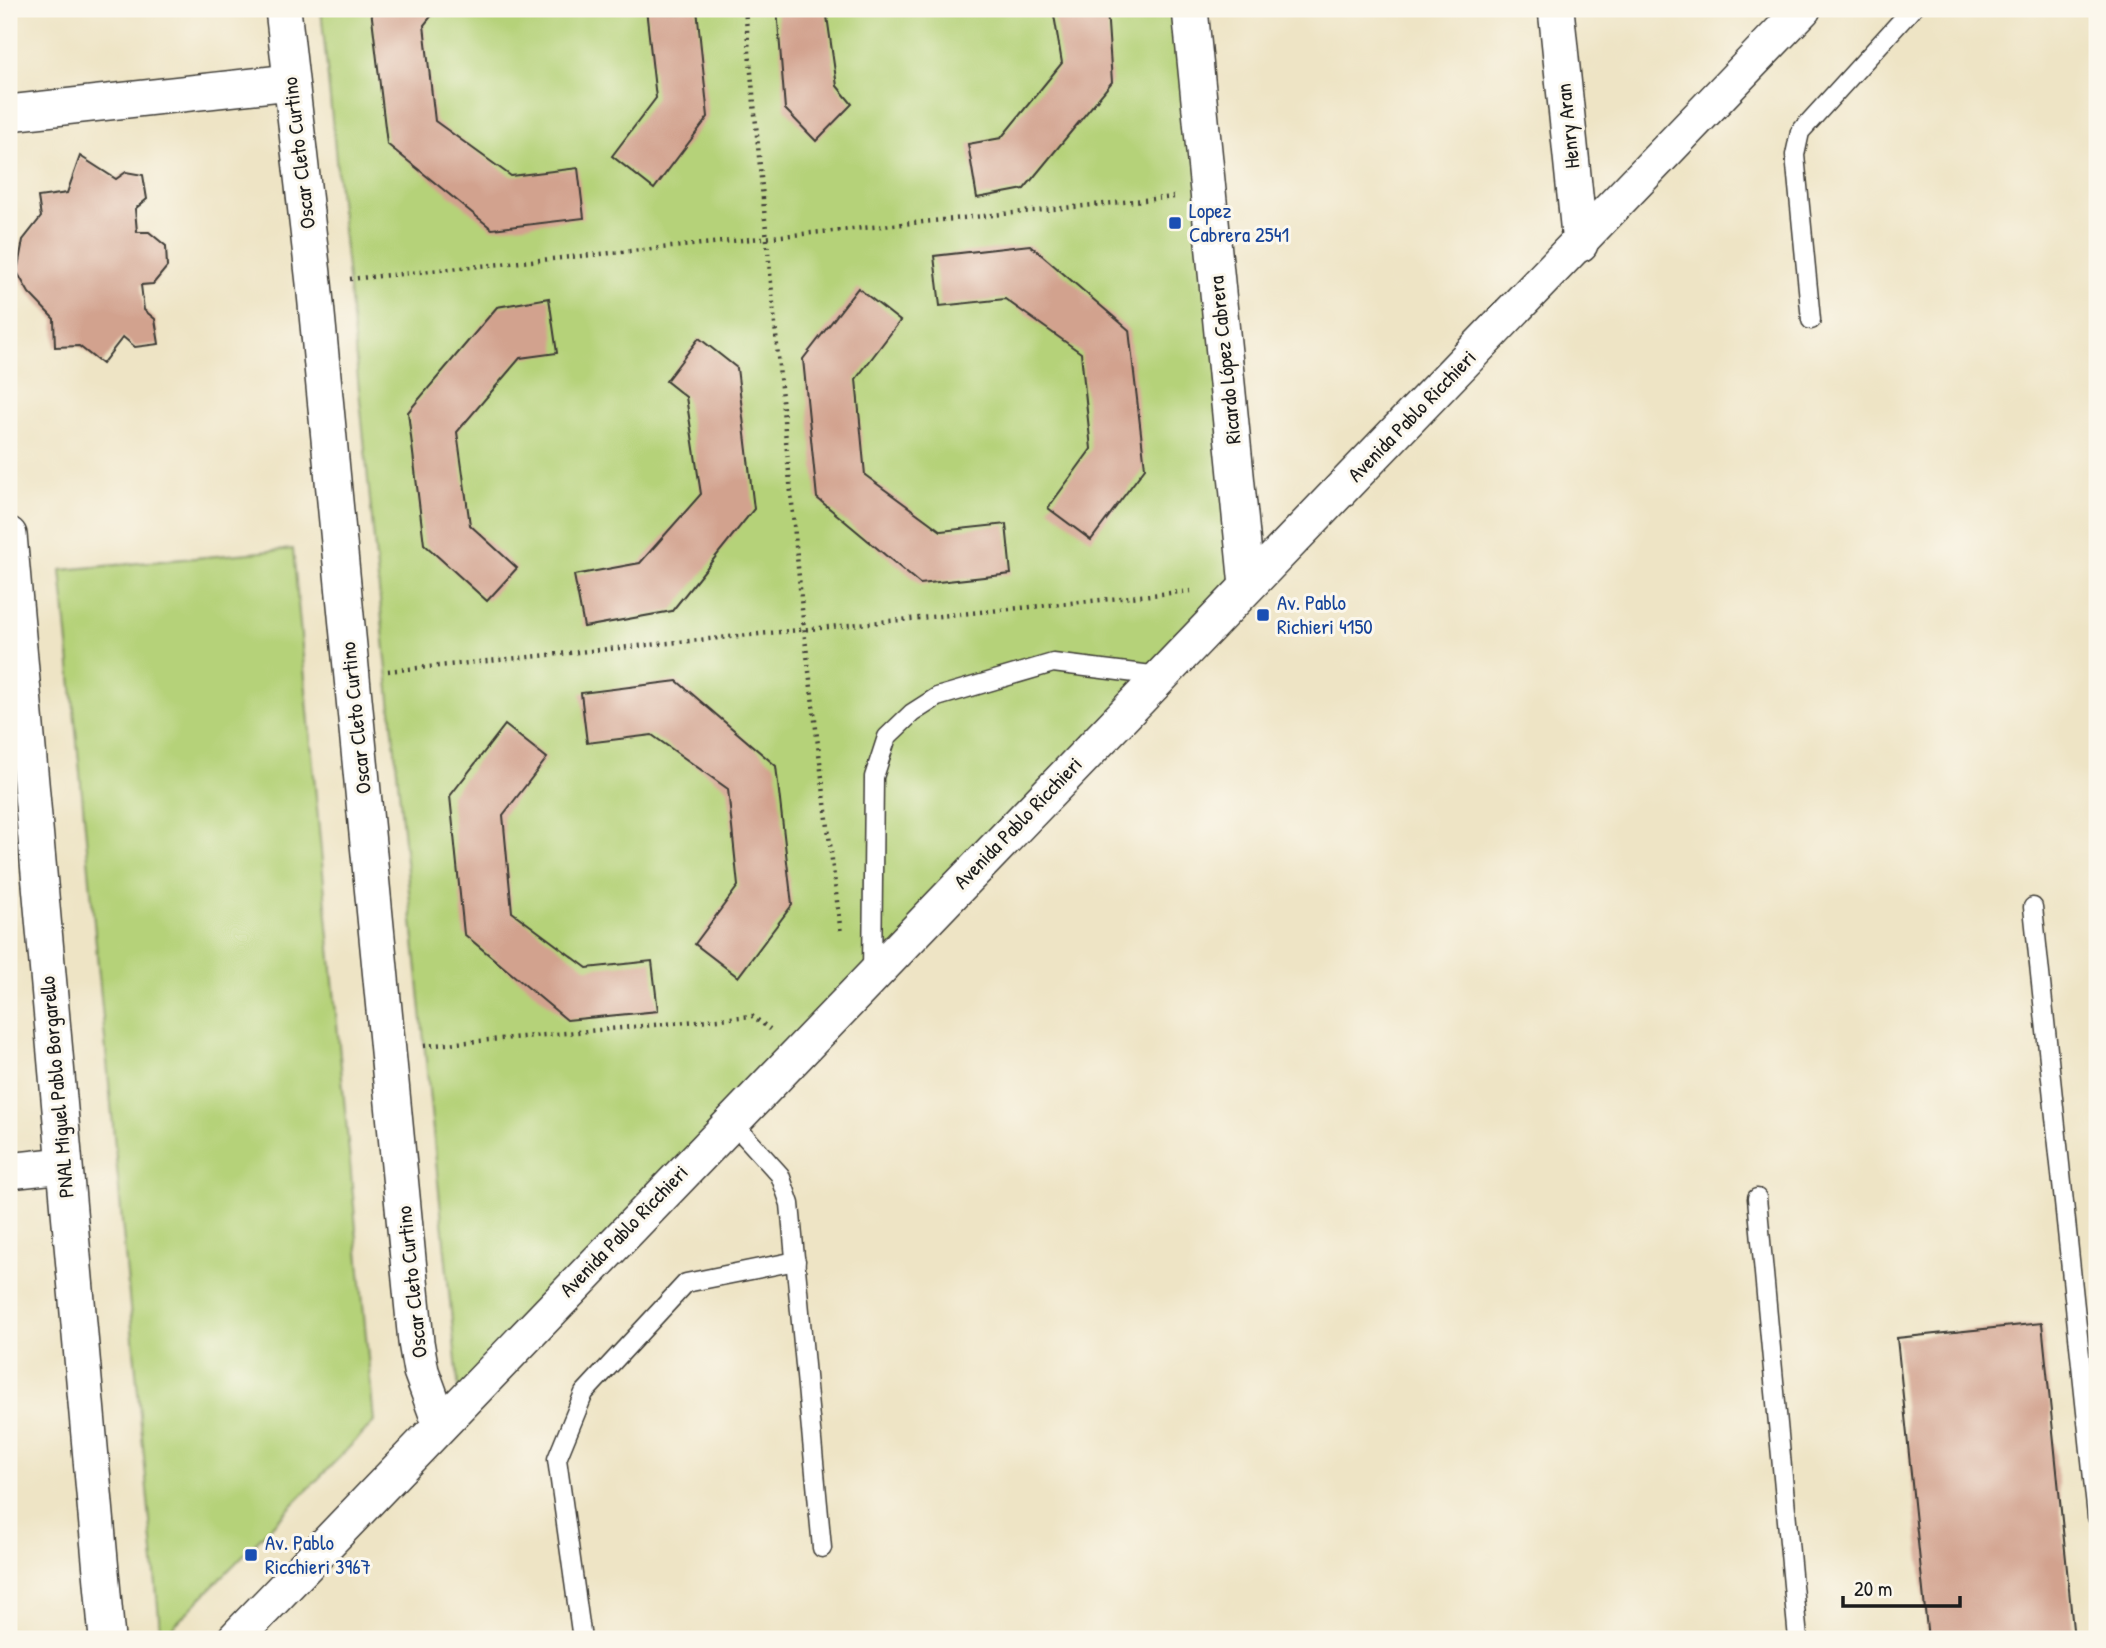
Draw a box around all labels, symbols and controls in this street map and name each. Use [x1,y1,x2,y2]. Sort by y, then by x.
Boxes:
street label: Oscar Cleto Curtino [275,75,322,231]
street label: Henry Aran [1549,82,1586,170]
place label: Lopez Cabrera 2541 [1189,196,1289,249]
marker: Lopez Cabrera 2541 [1167,215,1183,231]
street label: Ricardo López Cabrera [1201,275,1248,445]
street label: Avenida Pablo Ricchieri [1341,343,1482,488]
place label: Av. Pablo Richieri 4150 [1277,588,1373,641]
marker: Av. Pablo Richieri 4150 [1255,607,1271,623]
street label: Oscar Cleto Curtino [333,641,378,796]
street label: Avenida Pablo Ricchieri [947,750,1088,895]
street label: PNAL Miguel Pablo Borgarello [32,975,81,1199]
street label: Avenida Pablo Ricchieri [553,1158,694,1303]
street label: Oscar Cleto Curtino [389,1205,434,1360]
place label: Av. Pablo Ricchieri 3967 [265,1528,371,1581]
marker: Av. Pablo Ricchieri 3967 [243,1547,259,1563]
scale bar [1843,1564,1961,1608]
text: 20 m [1854,1574,1892,1603]

